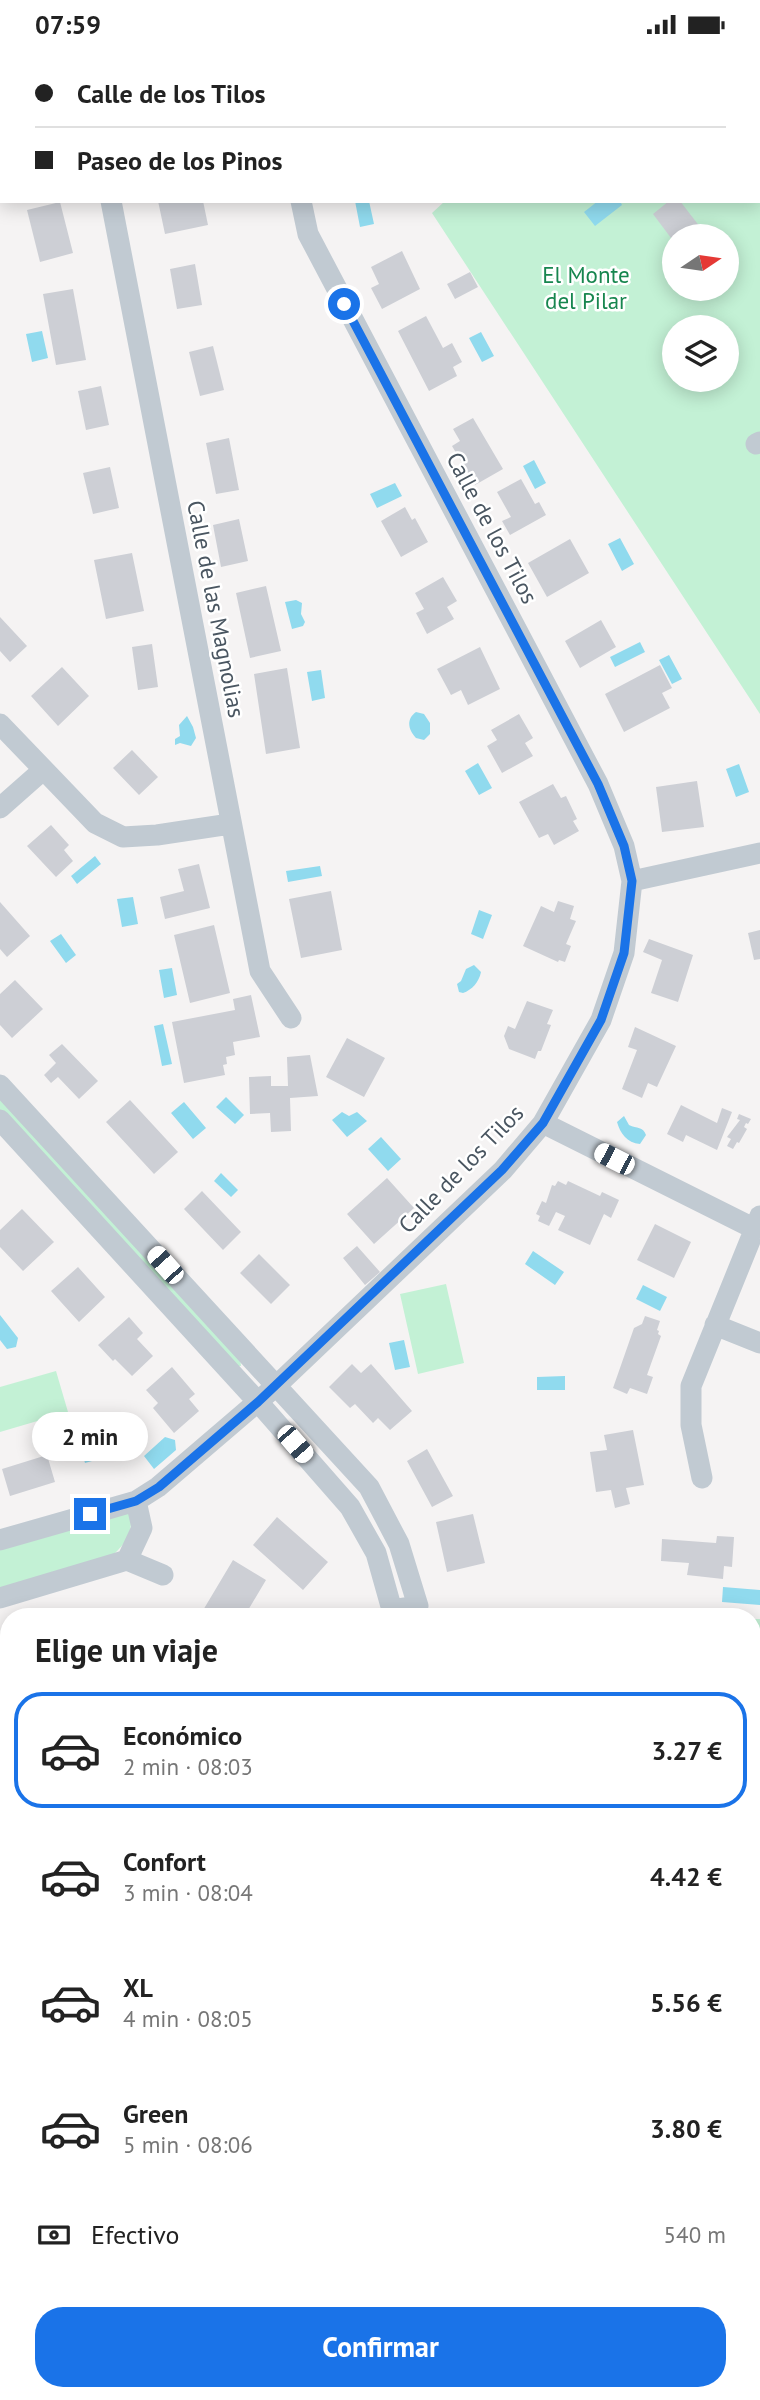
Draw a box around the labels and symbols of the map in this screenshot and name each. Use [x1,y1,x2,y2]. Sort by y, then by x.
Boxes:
north arrow [662,224,738,301]
park label: El Monte del Pilar [542,260,630,315]
route start [328,288,360,320]
street label: Calle de los Tilos [440,447,545,608]
street label: Calle de las Magnolias [181,498,252,720]
street label: Calle de los Tilos [392,1098,529,1239]
car [591,1140,638,1178]
car [144,1242,187,1288]
callout: 2 min [32,1413,148,1461]
car [274,1421,317,1467]
route end [74,1498,106,1530]

